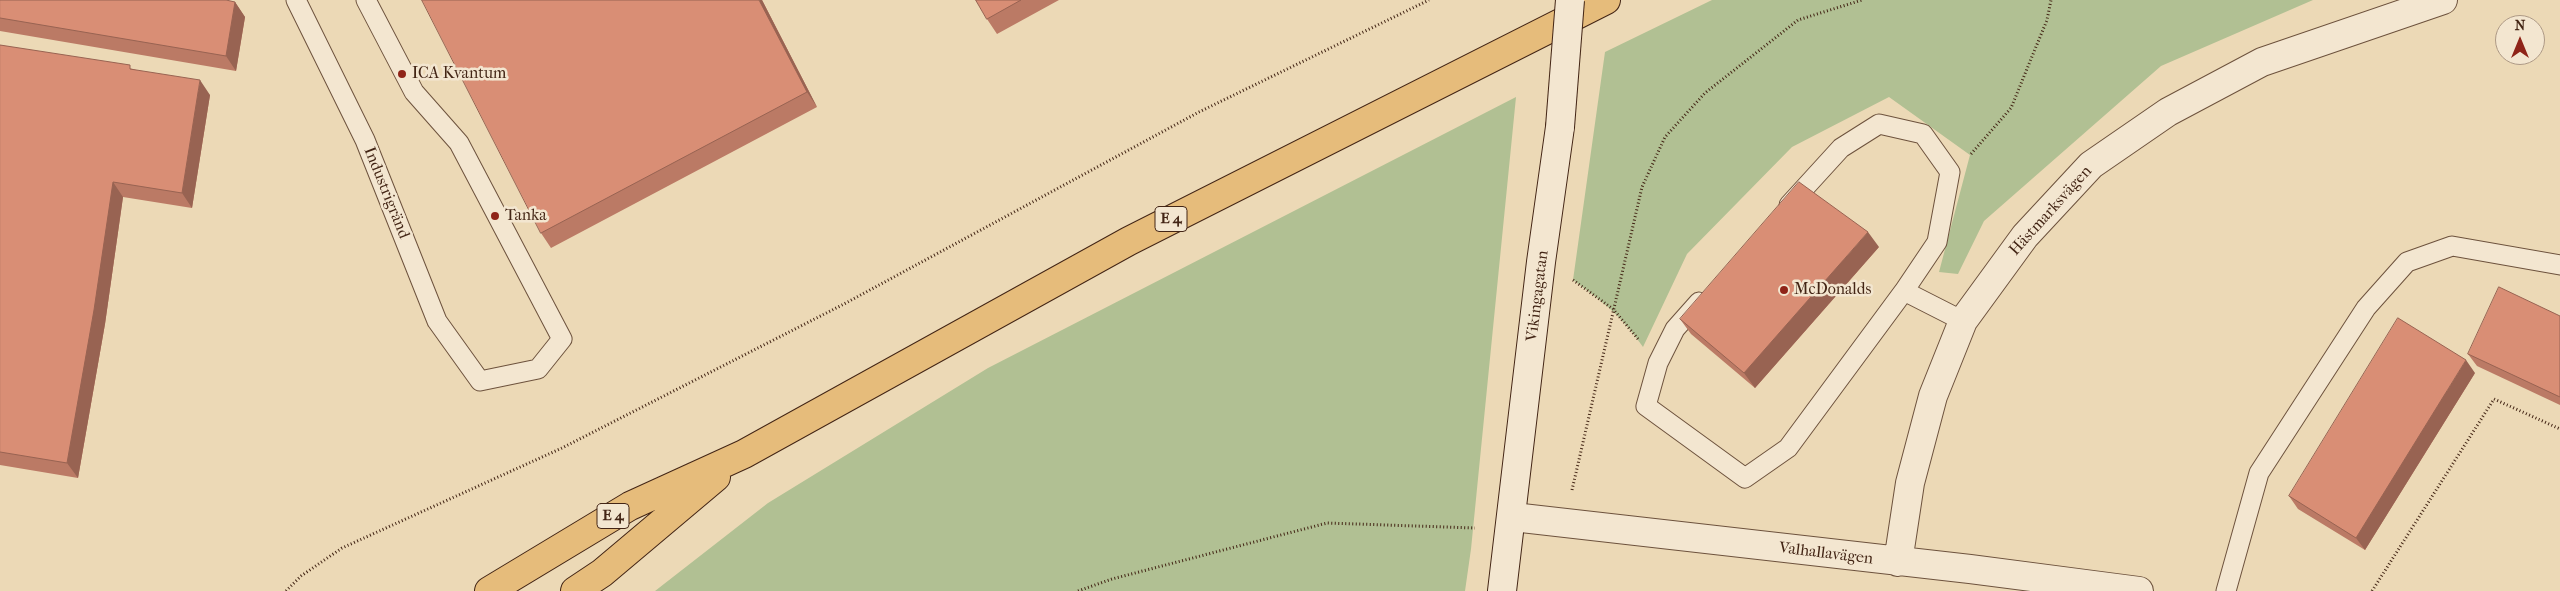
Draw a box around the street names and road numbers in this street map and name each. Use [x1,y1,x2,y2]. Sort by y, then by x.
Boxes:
street label: Industrigränd [359,144,413,242]
street label: Hästmarksvägen [2006,162,2096,260]
road number: E 4 [1155,206,1187,232]
street label: Vikingagatan [1523,249,1553,343]
road number: E 4 [597,504,629,528]
street label: Valhallavägen [1778,539,1874,569]

